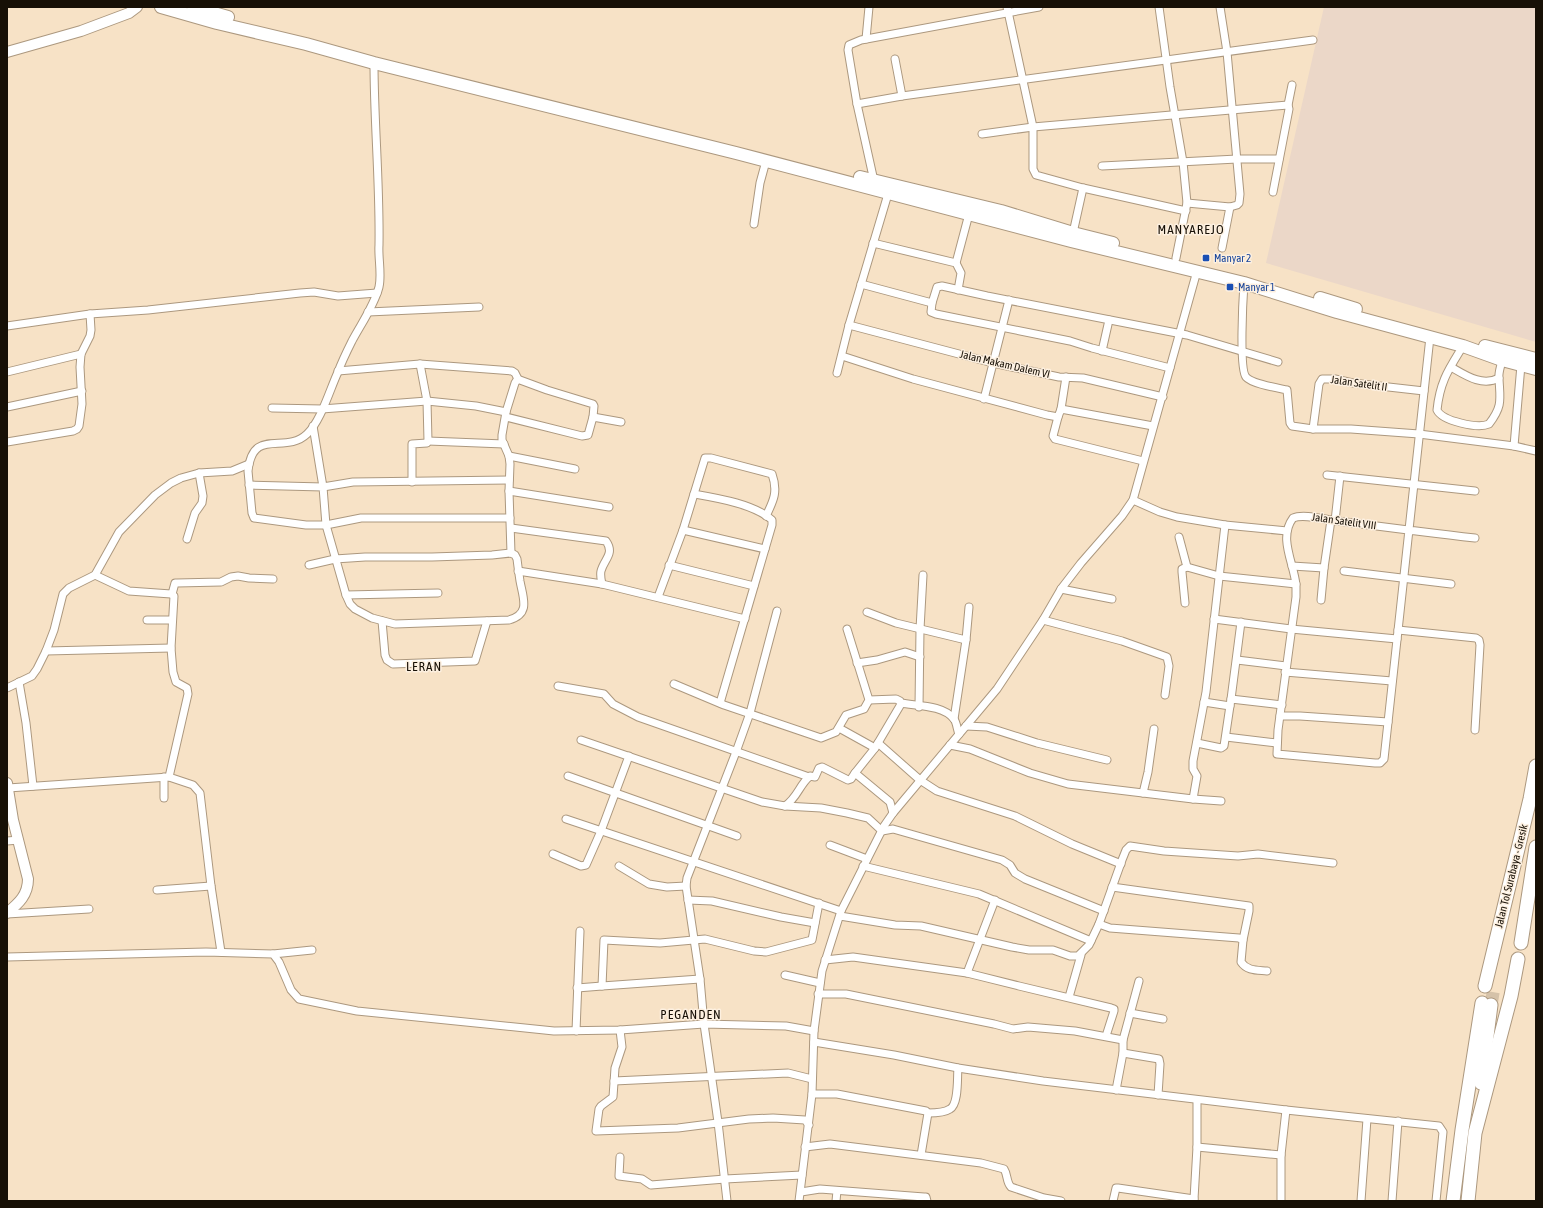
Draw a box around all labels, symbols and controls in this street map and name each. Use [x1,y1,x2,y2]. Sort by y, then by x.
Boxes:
district label: MANYAREJO [1157,222,1225,237]
place label: Manyar 2 [1214,252,1251,264]
marker: Manyar 2 [1201,253,1211,263]
place label: Manyar 1 [1238,281,1275,293]
marker: Manyar 1 [1225,282,1235,292]
street label: Jalan Makam Dalem VI [959,348,1051,380]
street label: Jalan Satelit II [1330,373,1388,393]
street label: Jalan Satelit VIII [1311,511,1377,531]
district label: LERAN [406,659,442,674]
street label: Jalan Tol Surabaya - Gresik [1492,823,1530,929]
district label: PEGANDEN [660,1007,722,1022]

